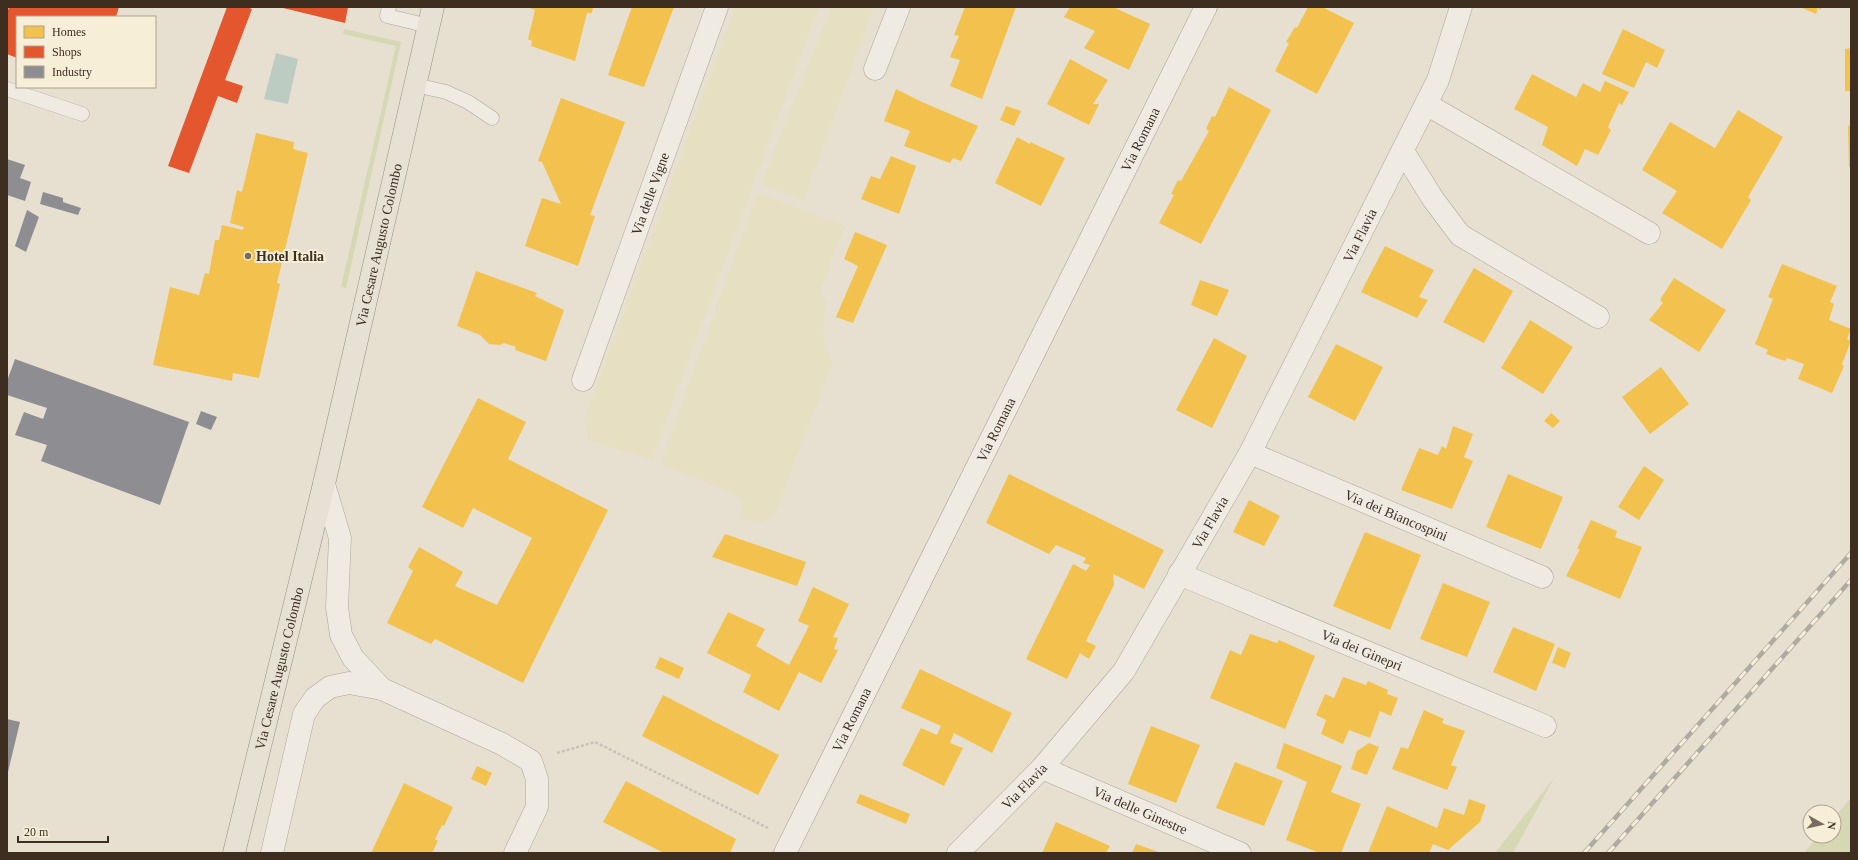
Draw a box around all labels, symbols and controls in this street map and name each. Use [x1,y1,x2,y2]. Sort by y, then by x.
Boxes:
legend [16,16,156,88]
text: Homes [52,25,86,39]
text: Shops [52,45,82,59]
text: Industry [52,65,92,79]
street label: Via Romana [1118,104,1163,174]
street label: Via delle Vigne [628,150,672,237]
street label: Via Cesare Augusto Colombo [353,162,405,328]
street label: Via Flavia [1340,205,1380,265]
place label: Hotel Italia [256,249,324,264]
marker: Hotel Italia [243,251,253,261]
street label: Via Romana [974,394,1018,464]
street label: Via dei Biancospini [1343,487,1450,544]
street label: Via Flavia [1189,493,1231,551]
street label: Via Cesare Augusto Colombo [252,586,306,751]
street label: Via dei Ginepri [1319,626,1405,673]
street label: Via Romana [829,684,874,754]
street label: Via Flavia [998,760,1050,812]
street label: Via delle Ginestre [1091,783,1190,837]
north arrow [1802,804,1842,844]
scale bar [18,818,108,844]
text: N [1825,821,1838,830]
text: 20 m [24,825,49,839]

